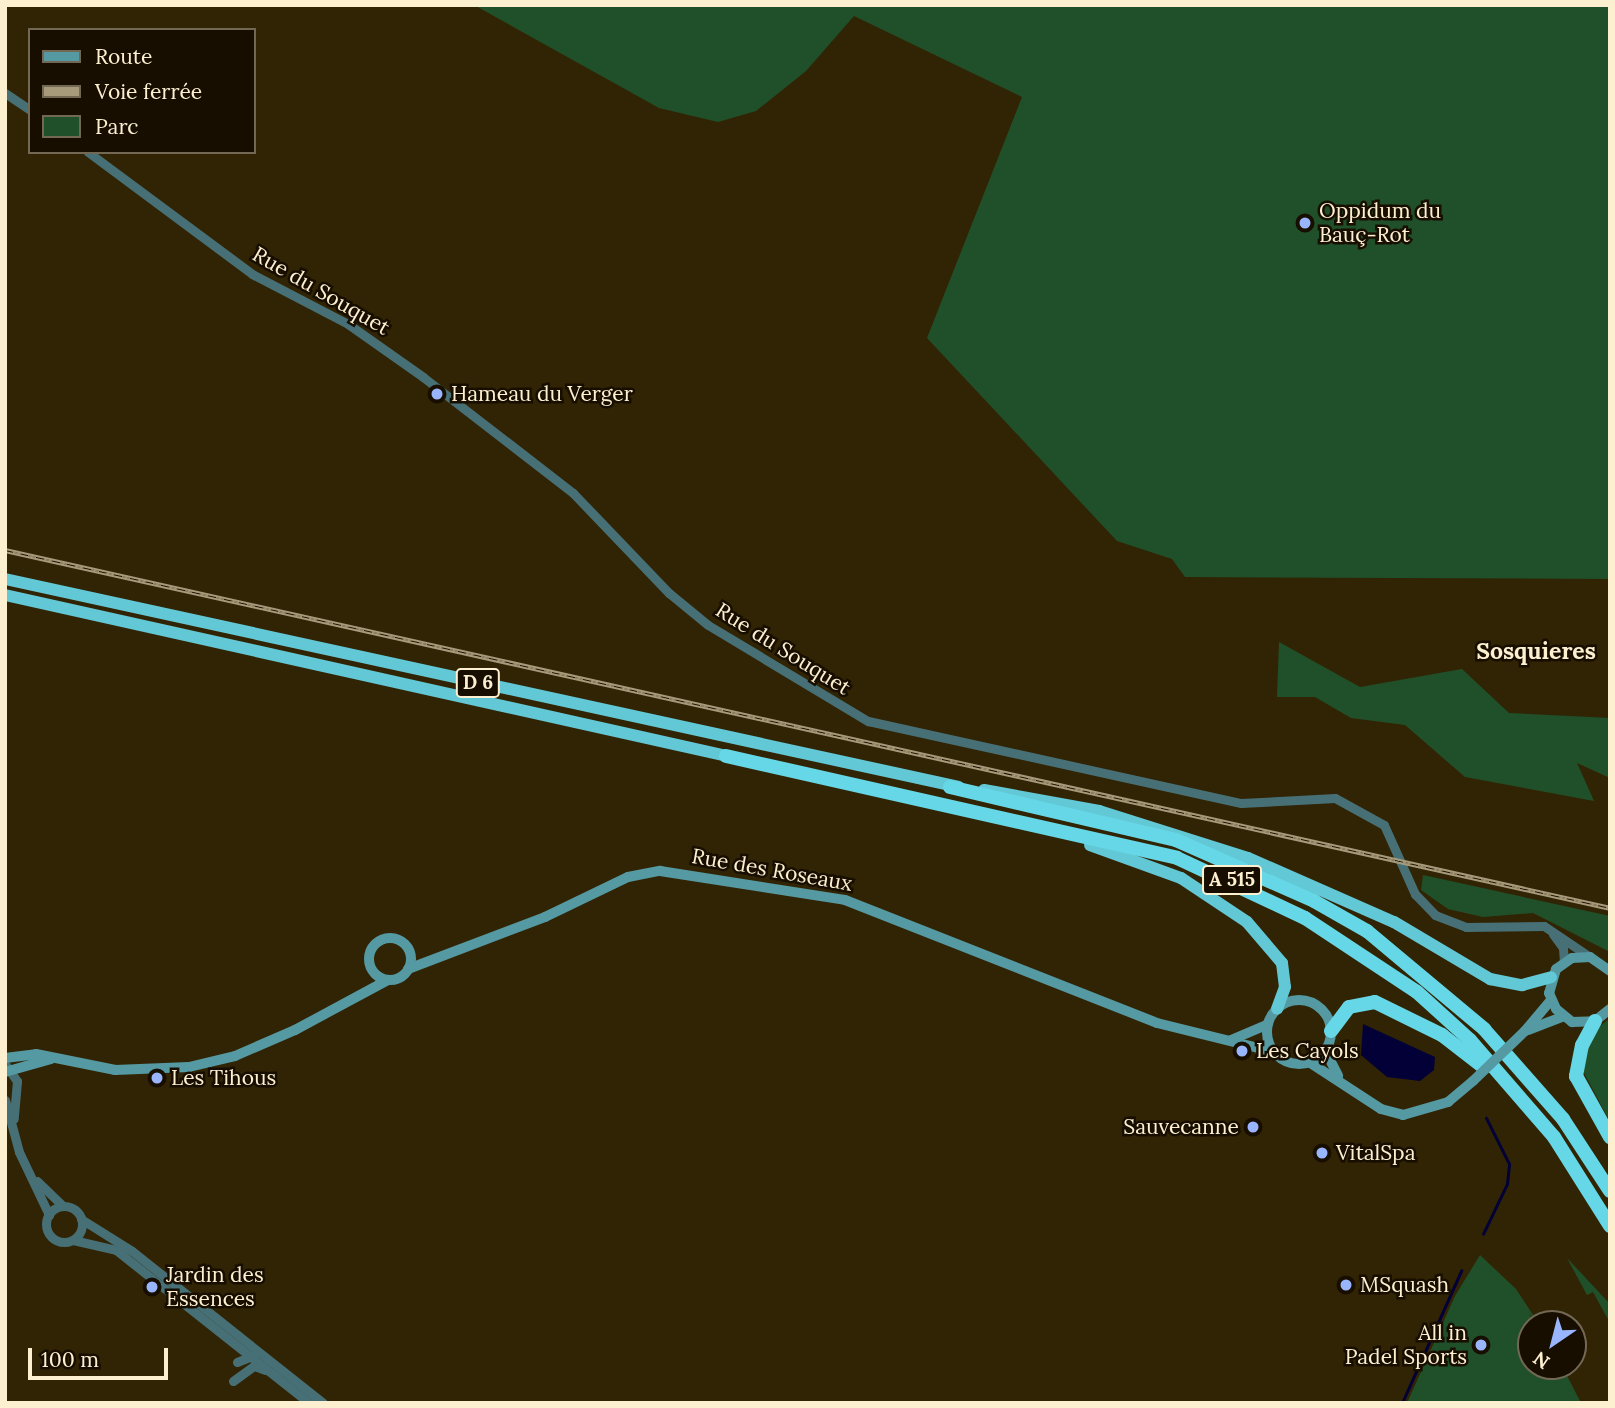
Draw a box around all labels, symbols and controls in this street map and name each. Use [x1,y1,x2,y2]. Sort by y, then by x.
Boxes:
legend [28,28,256,154]
text: Route [95,43,152,70]
text: Voie ferrée [95,78,202,105]
text: Parc [95,113,139,140]
place label: Oppidum du Bauç-Rot [1319,198,1441,248]
marker: Oppidum du Bauç-Rot [1297,215,1313,231]
street label: Rue du Souquet [248,242,394,340]
place label: Hameau du Verger [451,381,633,407]
marker: Hameau du Verger [429,386,445,402]
street label: Rue du Souquet [711,598,855,700]
district label: Sosquieres [1476,637,1596,665]
road number: D 6 [455,668,501,698]
street label: Rue des Roseaux [690,843,854,897]
road number: A 515 [1200,864,1264,895]
place label: Les Cayols [1256,1038,1359,1064]
marker: Les Cayols [1234,1043,1250,1059]
place label: Les Tihous [171,1065,276,1091]
marker: Les Tihous [149,1070,165,1086]
place label: Sauvecanne [1123,1114,1239,1140]
marker: Sauvecanne [1245,1119,1261,1135]
place label: VitalSpa [1336,1140,1415,1166]
marker: VitalSpa [1314,1145,1330,1161]
place label: Jardin des Essences [166,1262,264,1312]
place label: MSquash [1360,1272,1449,1298]
marker: MSquash [1338,1277,1354,1293]
marker: Jardin des Essences [144,1279,160,1295]
north arrow [1517,1310,1587,1380]
place label: All in Padel Sports [1345,1320,1467,1370]
scale bar [32,1334,172,1378]
marker: All in Padel Sports [1473,1337,1489,1353]
text: 100 m [41,1346,99,1373]
text: N [1528,1347,1554,1375]

